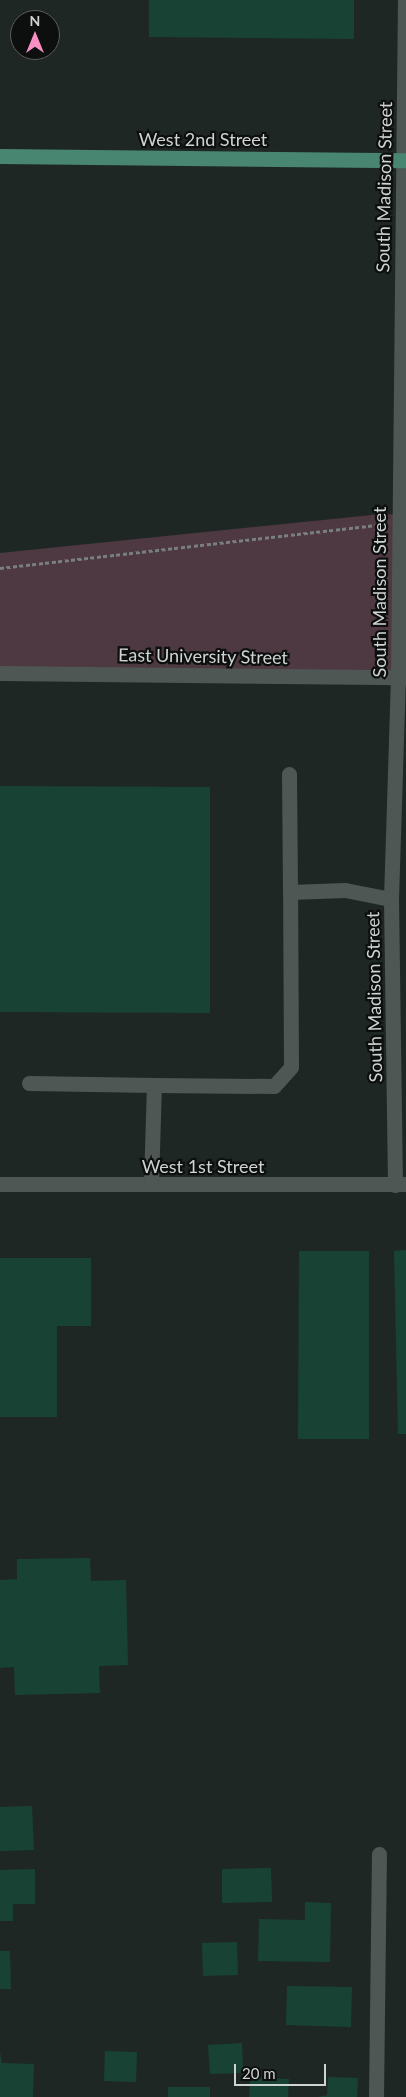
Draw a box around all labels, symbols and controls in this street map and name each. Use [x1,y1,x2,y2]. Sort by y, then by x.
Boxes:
north arrow [10,10,60,60]
text: N [30,12,40,29]
street label: South Madison Street [372,101,396,273]
street label: West 2nd Street [139,128,267,150]
street label: South Madison Street [368,507,390,677]
street label: East University Street [118,644,288,668]
street label: South Madison Street [362,911,386,1083]
street label: West 1st Street [142,1155,264,1177]
scale bar [236,2054,328,2086]
text: 20 m [242,2064,276,2082]

